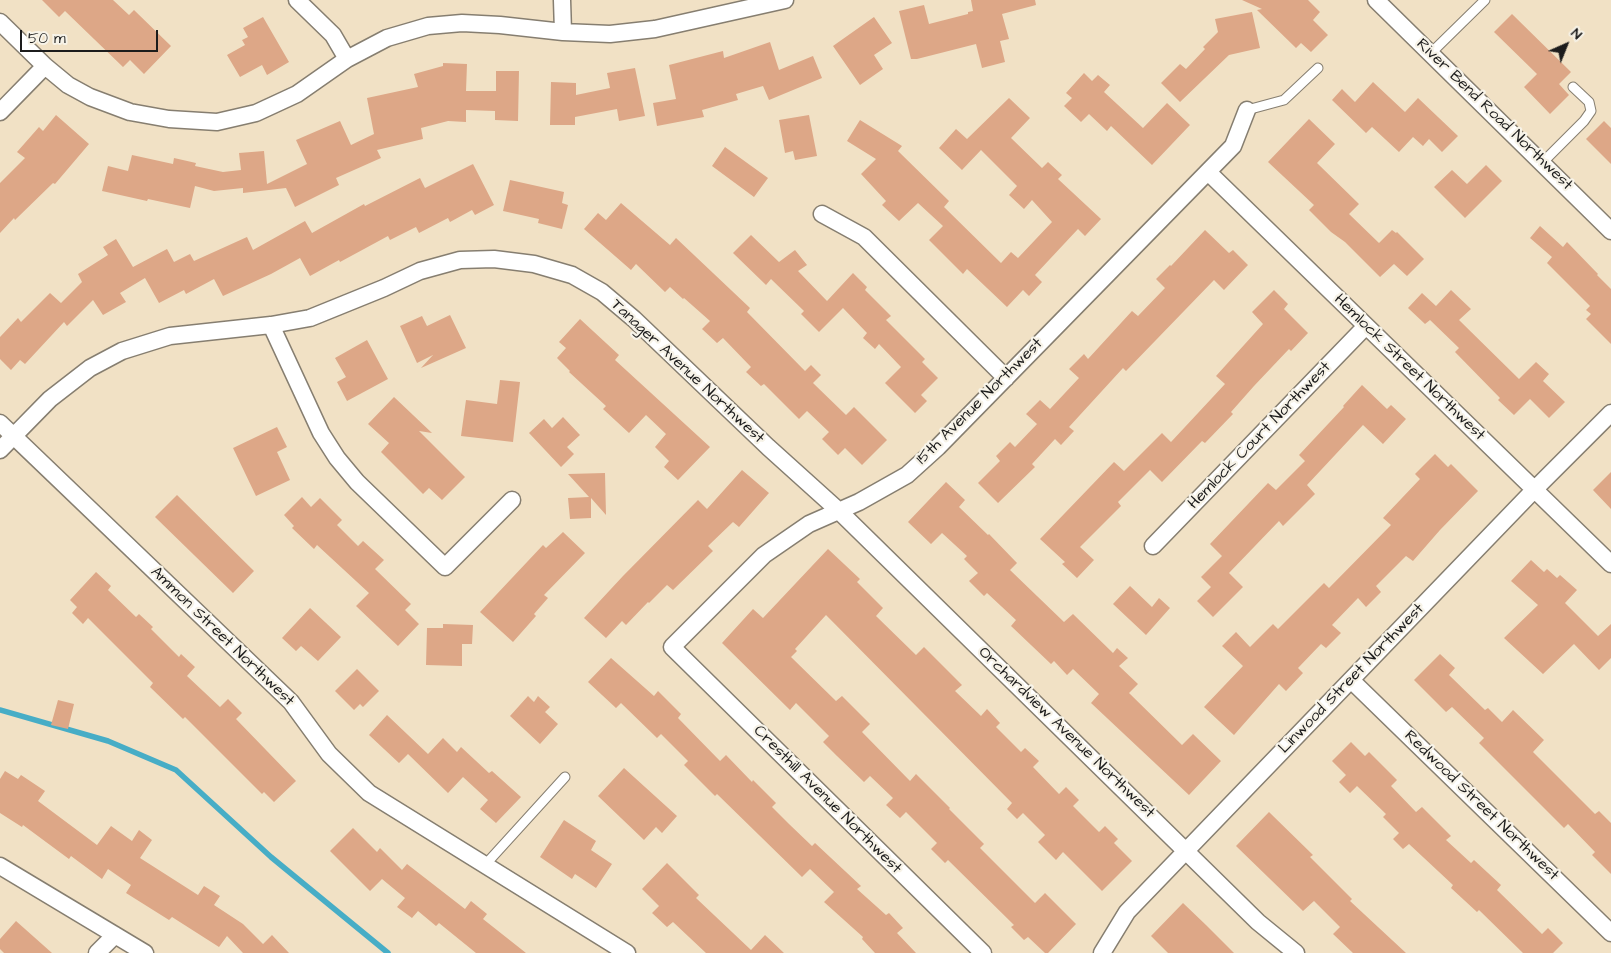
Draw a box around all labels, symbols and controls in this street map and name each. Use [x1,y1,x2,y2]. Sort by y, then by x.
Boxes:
scale bar [22,20,160,52]
north arrow [1541,20,1591,70]
text: 50 m [28,28,66,49]
street label: River Bend Road Northwest [1412,35,1576,195]
street label: Hemlock Street Northwest [1329,291,1489,445]
street label: Tanager Avenue Northwest [606,296,768,448]
street label: 15th Avenue Northwest [913,335,1047,469]
street label: Hemlock Court Northwest [1185,358,1335,514]
street label: Ammon Street Northwest [146,563,298,711]
street label: Linwood Street Northwest [1275,600,1429,758]
street label: Orchardview Avenue Northwest [974,643,1158,823]
street label: Cresthill Avenue Northwest [749,722,905,878]
street label: Redwood Street Northwest [1400,727,1562,885]

